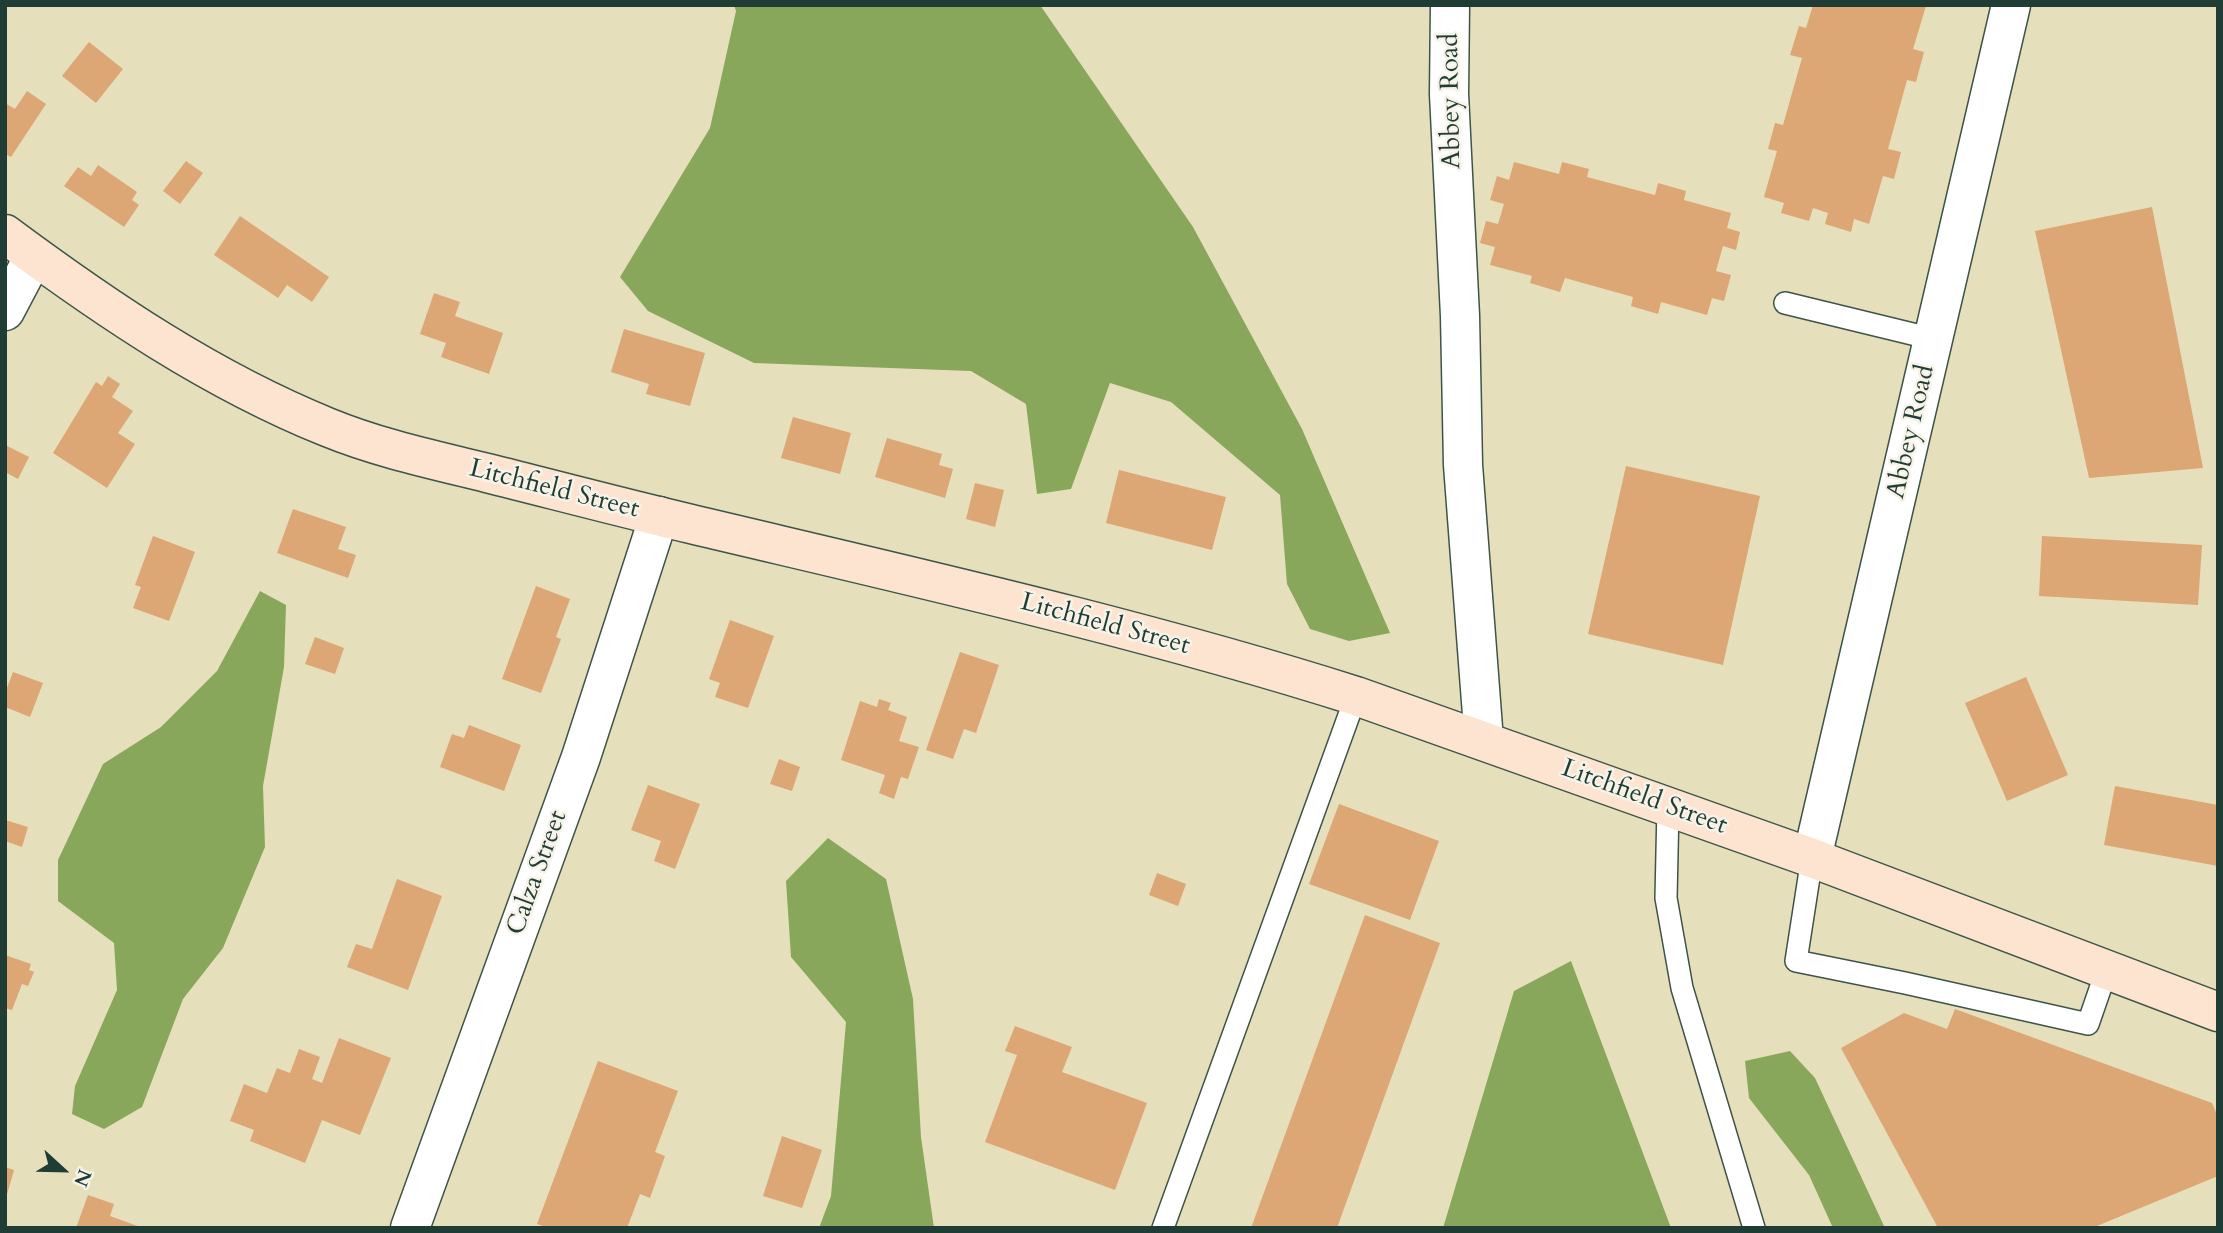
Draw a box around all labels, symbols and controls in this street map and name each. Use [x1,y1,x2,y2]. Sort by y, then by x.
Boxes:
street label: Abbey Road [1435,33,1469,169]
street label: Abbey Road [1881,362,1943,502]
street label: Litchfield Street [466,454,642,526]
street label: Litchfield Street [1017,587,1193,663]
street label: Litchfield Street [1557,754,1731,842]
street label: Calza Street [501,807,575,939]
north arrow [28,1135,98,1205]
text: N [67,1165,98,1190]

